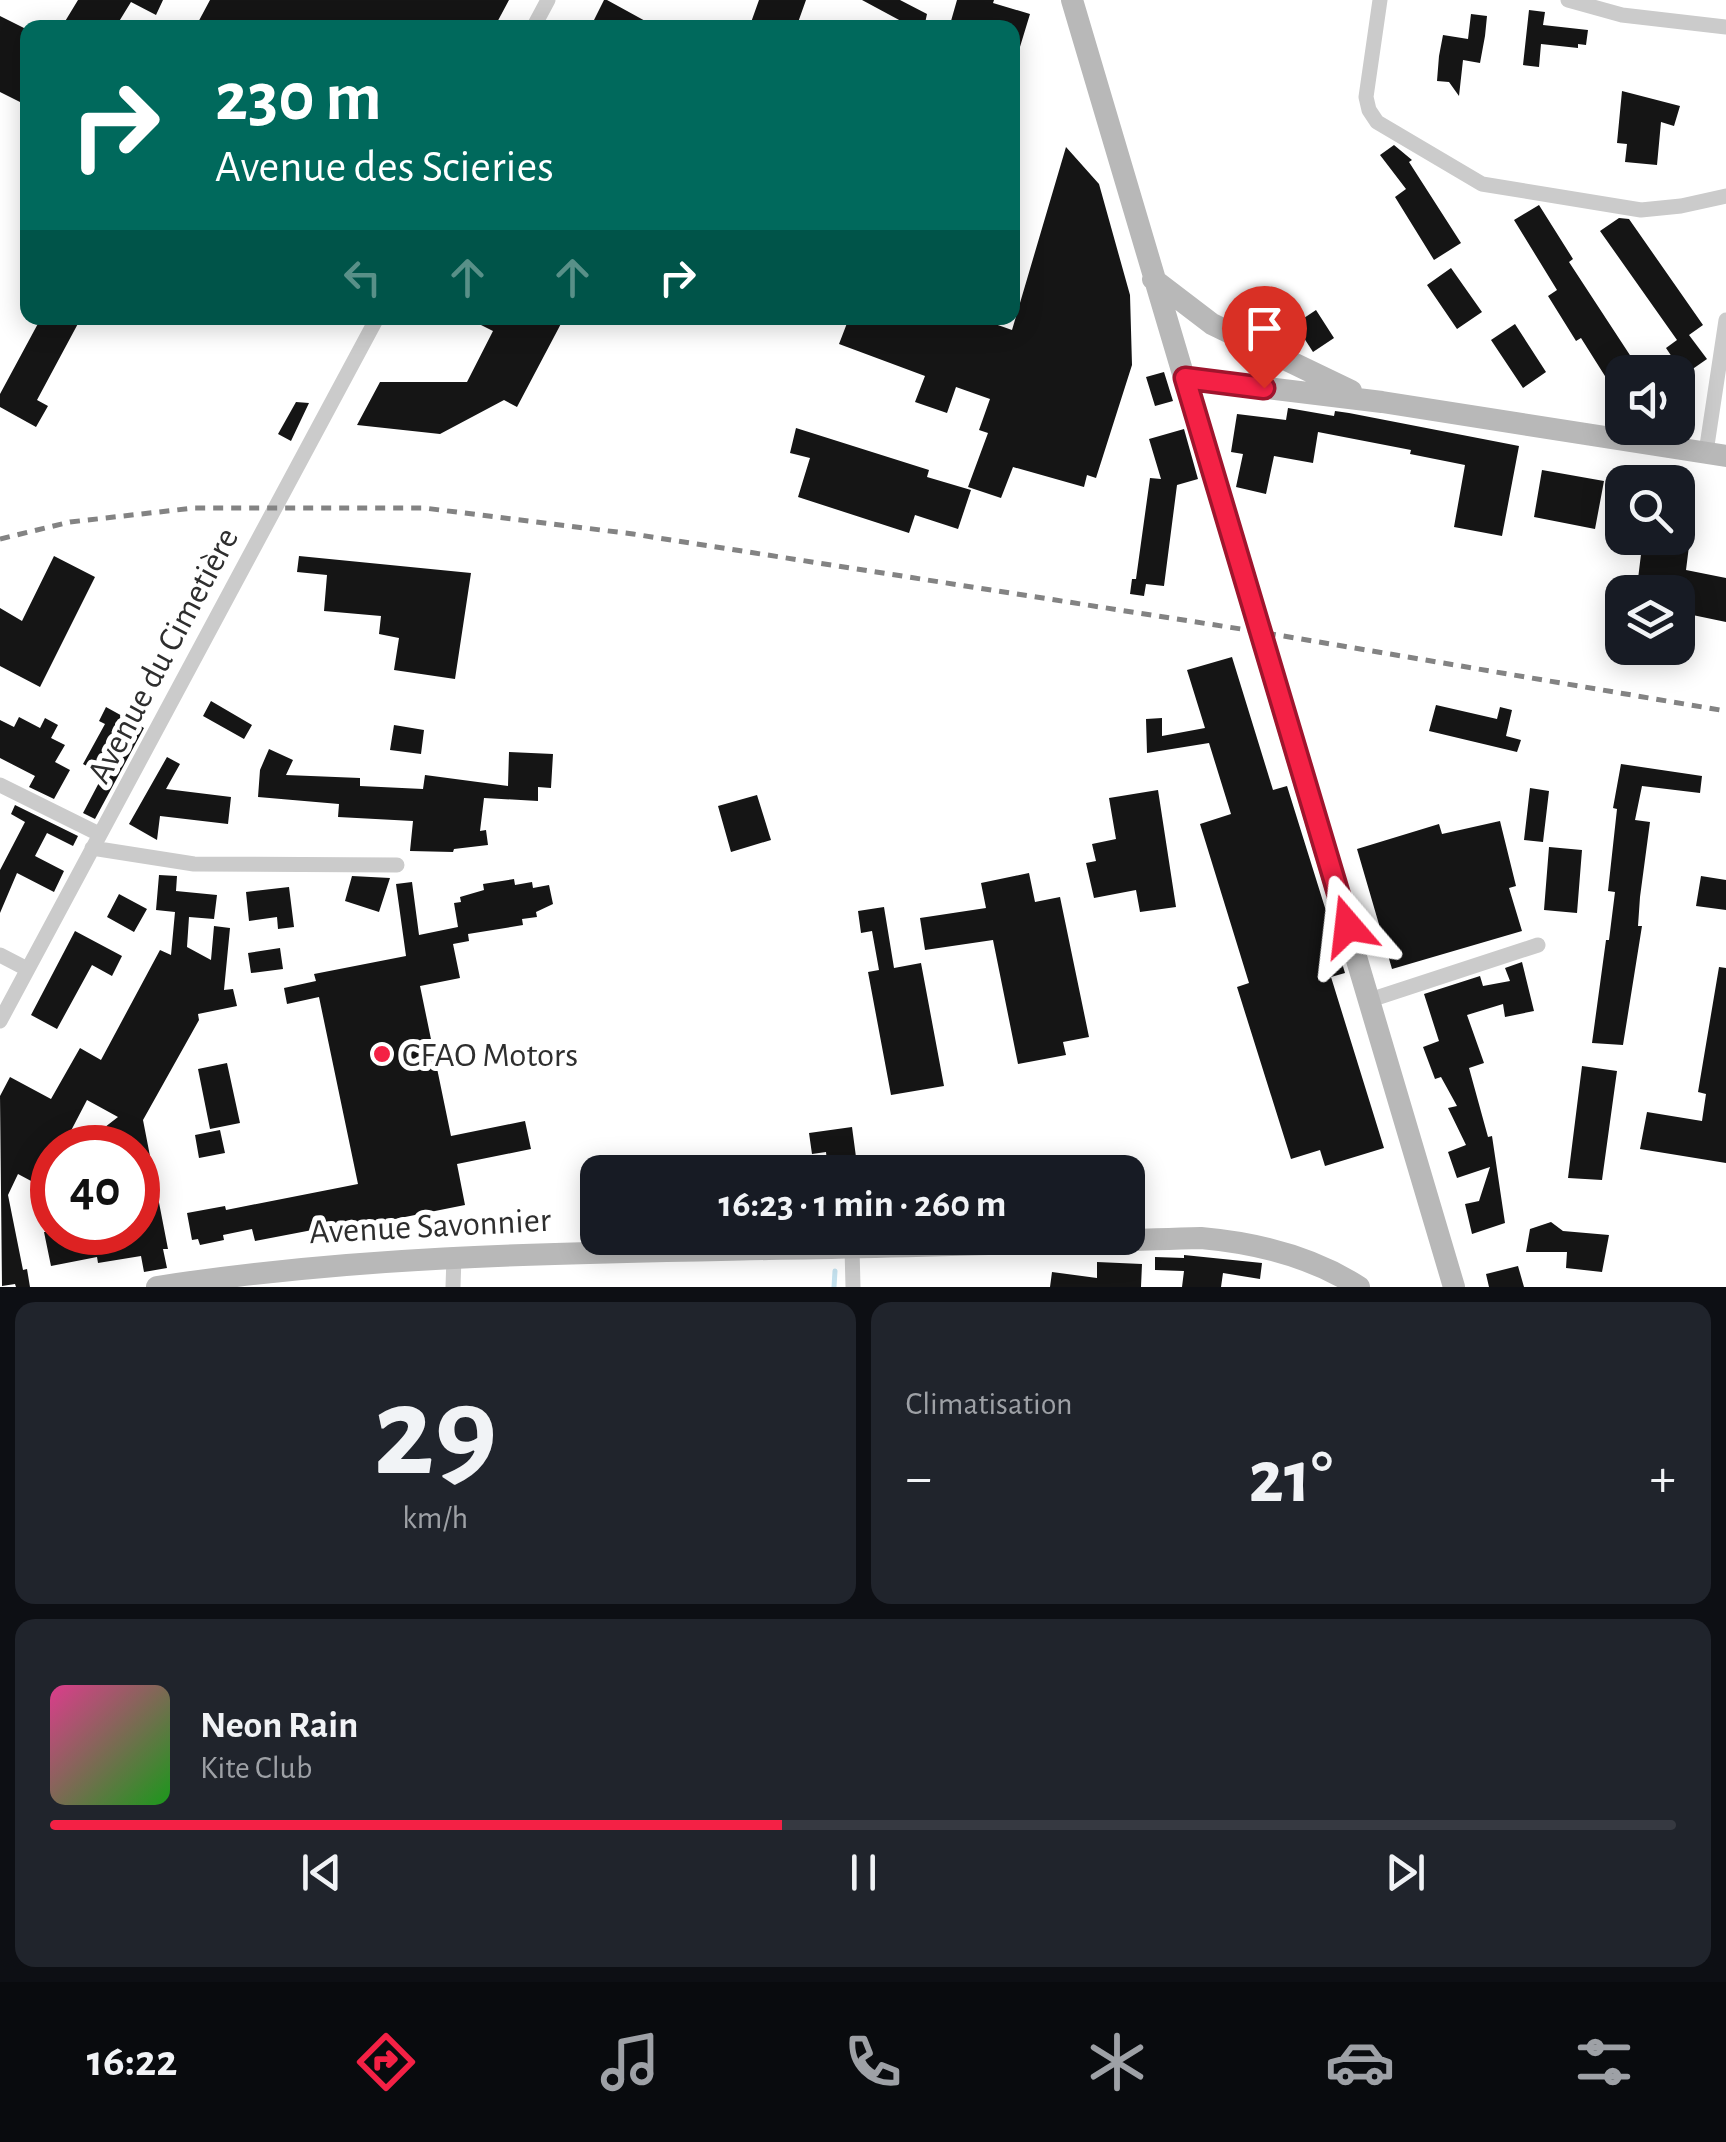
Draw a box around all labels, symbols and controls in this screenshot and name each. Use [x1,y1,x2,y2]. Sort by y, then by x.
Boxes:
icon: right [50,60,180,190]
text: 230 m [215,63,382,133]
text: Avenue des Scieries [215,145,554,190]
icon: left [335,250,390,305]
icon: ahead [440,250,495,305]
icon: ahead [545,250,600,305]
icon: right [650,250,705,305]
pin [1222,286,1307,389]
icon: arrive [1237,301,1292,356]
map controls [1605,355,1695,665]
button: sound [1605,355,1695,445]
button: search [1605,465,1695,555]
street label: Avenue du Cimetière [81,522,245,789]
button: layers [1605,575,1695,665]
position arrow [1296,874,1400,978]
place label: CFAO Motors [402,1038,578,1073]
marker: CFAO Motors [371,1043,393,1065]
speed limit sign: 40 [30,1125,160,1255]
text: 16:23 · 1 min · 260 m [719,1186,1006,1224]
street label: Avenue Savonnier [308,1203,553,1250]
text: 29 [373,1369,497,1499]
text: Climatisation [906,1388,1073,1420]
text: 21° [1249,1441,1333,1516]
text: − [906,1451,932,1506]
text: + [1650,1451,1676,1506]
text: km/h [402,1502,468,1534]
text: Neon Rain [200,1707,358,1745]
text: Kite Club [200,1752,312,1784]
icon: previous [294,1845,349,1900]
icon: pause [836,1845,891,1900]
icon: next [1378,1845,1433,1900]
icon: directions [351,2027,421,2097]
icon: music [595,2027,665,2097]
icon: phone [838,2027,908,2097]
icon: climate [1082,2027,1152,2097]
icon: car [1325,2027,1395,2097]
icon: filters [1569,2027,1639,2097]
text: 16:22 [87,2039,177,2084]

